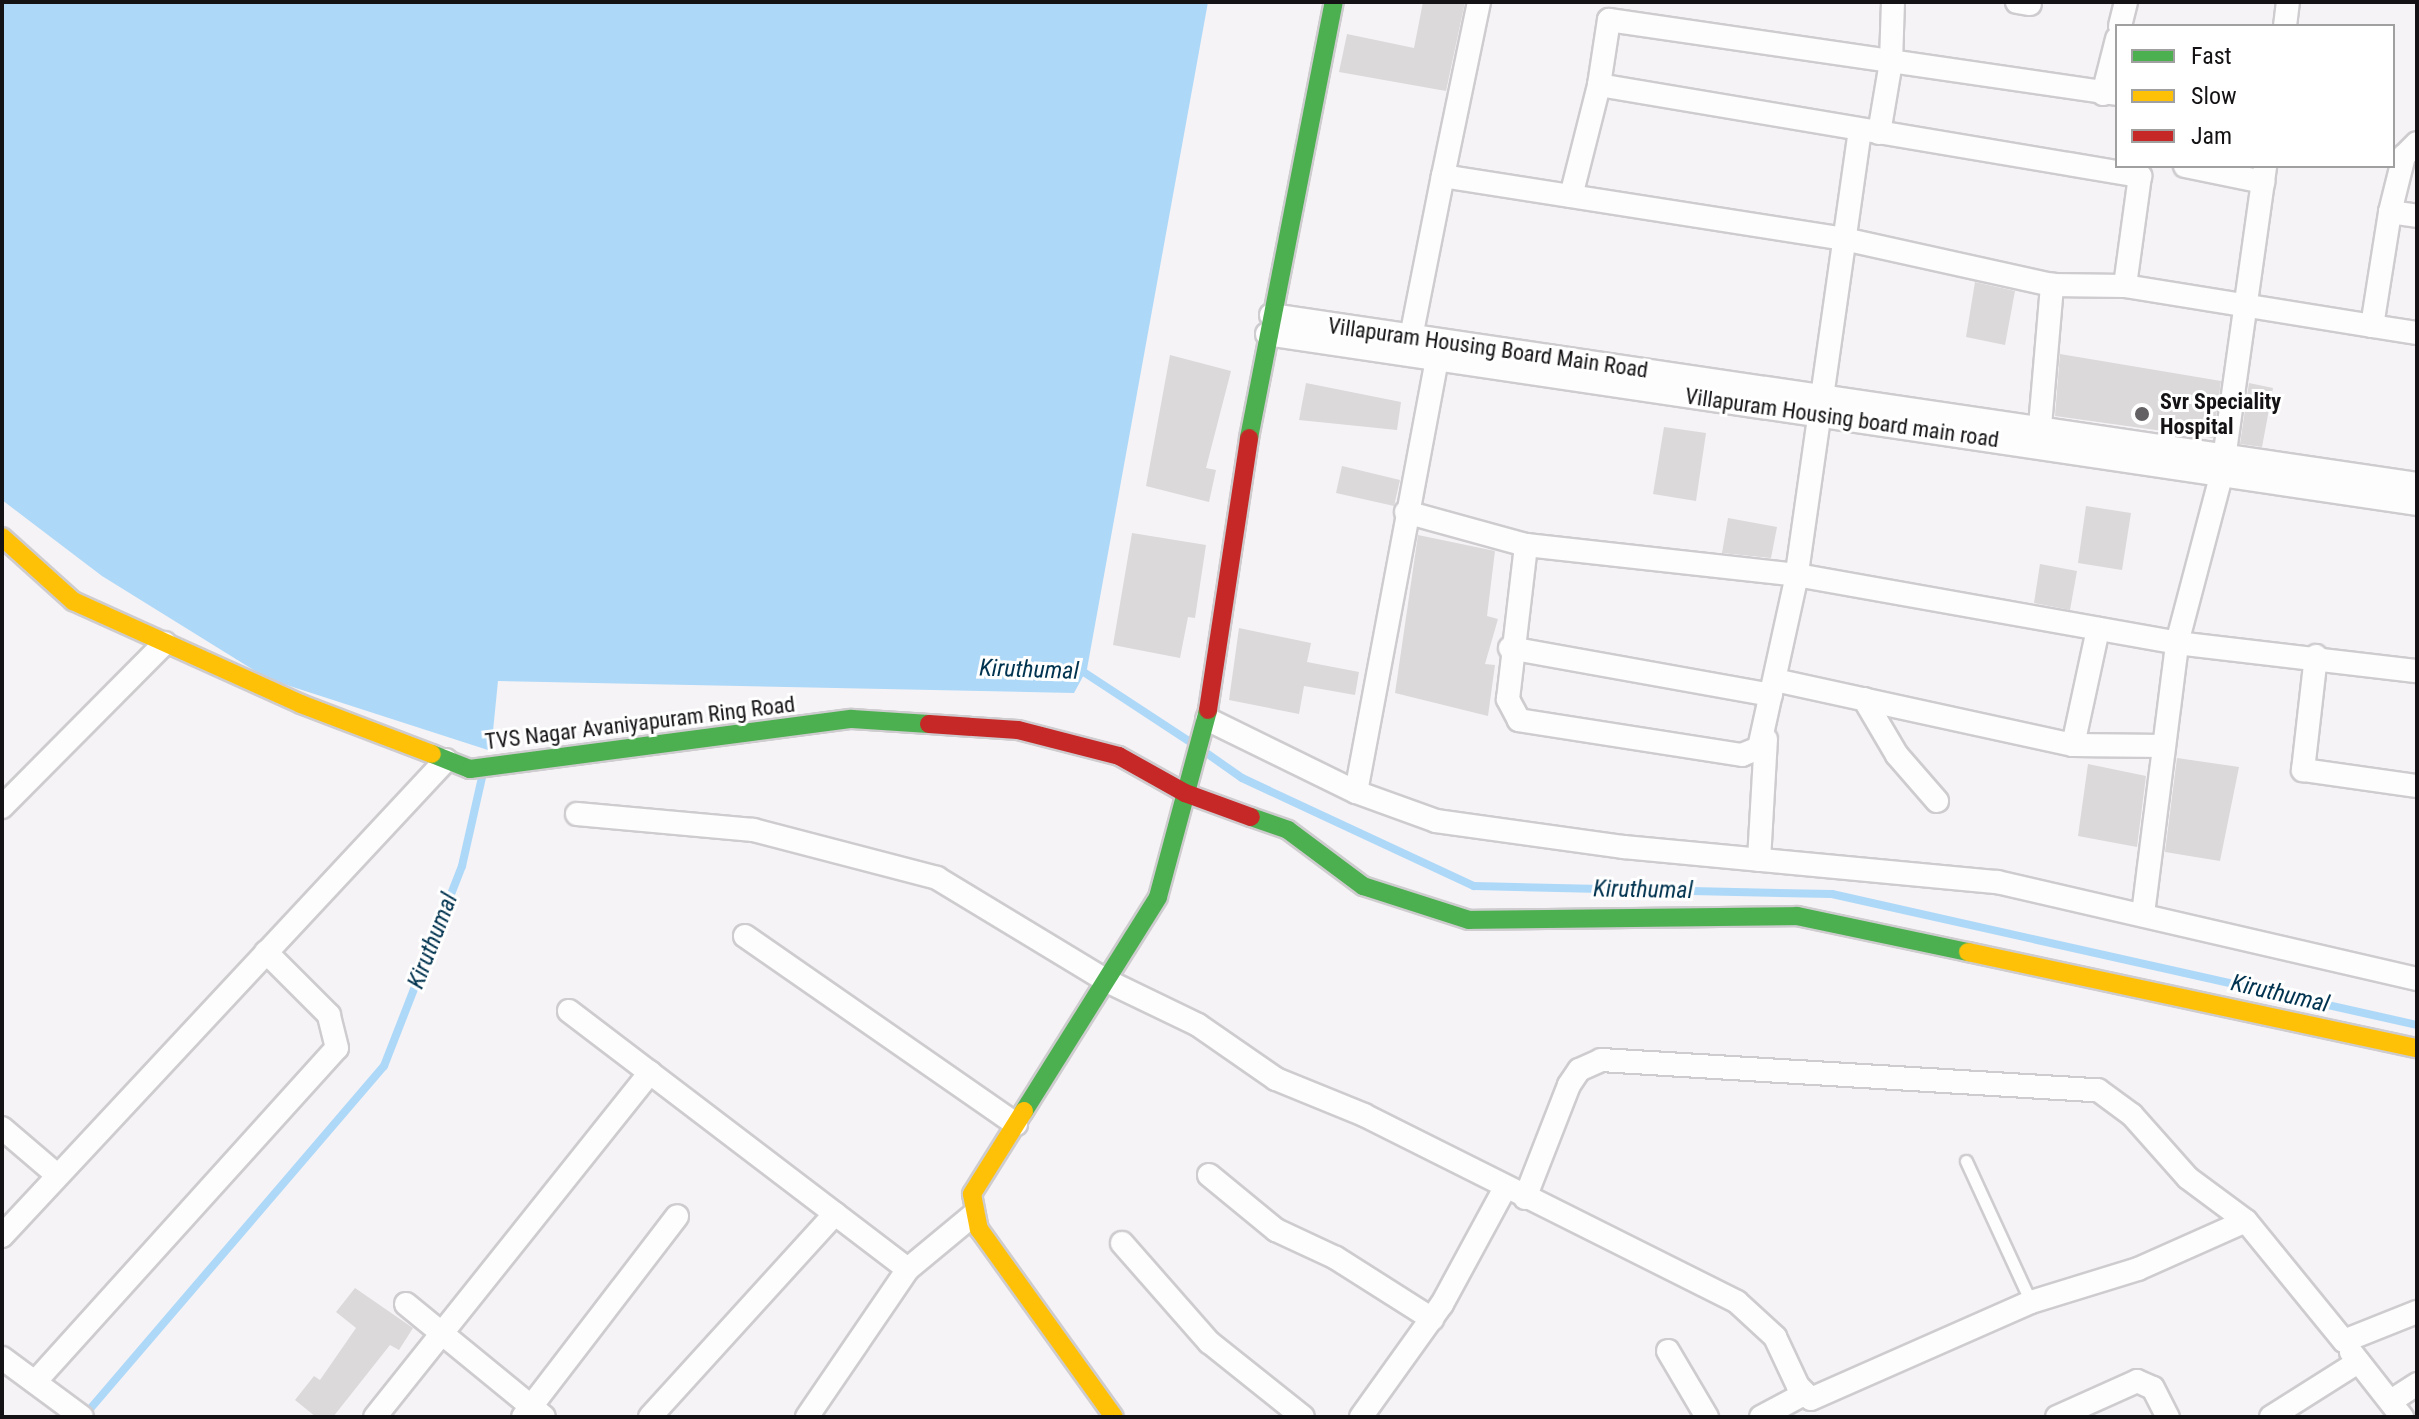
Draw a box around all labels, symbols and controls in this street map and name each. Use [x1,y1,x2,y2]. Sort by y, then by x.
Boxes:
legend [2115,24,2395,168]
text: Fast [2191,42,2232,70]
text: Slow [2191,82,2237,110]
text: Jam [2191,122,2232,150]
street label: Villapuram Housing Board Main Road [1326,312,1650,384]
street label: Villapuram Housing board main road [1683,383,2001,453]
place label: Svr Speciality Hospital [2160,388,2281,440]
marker: Svr Speciality Hospital [2131,403,2153,425]
water label: Kiruthumal [979,654,1079,686]
street label: TVS Nagar Avaniyapuram Ring Road [483,691,797,755]
water label: Kiruthumal [1593,875,1693,905]
water label: Kiruthumal [402,889,464,993]
water label: Kiruthumal [2228,969,2332,1019]

